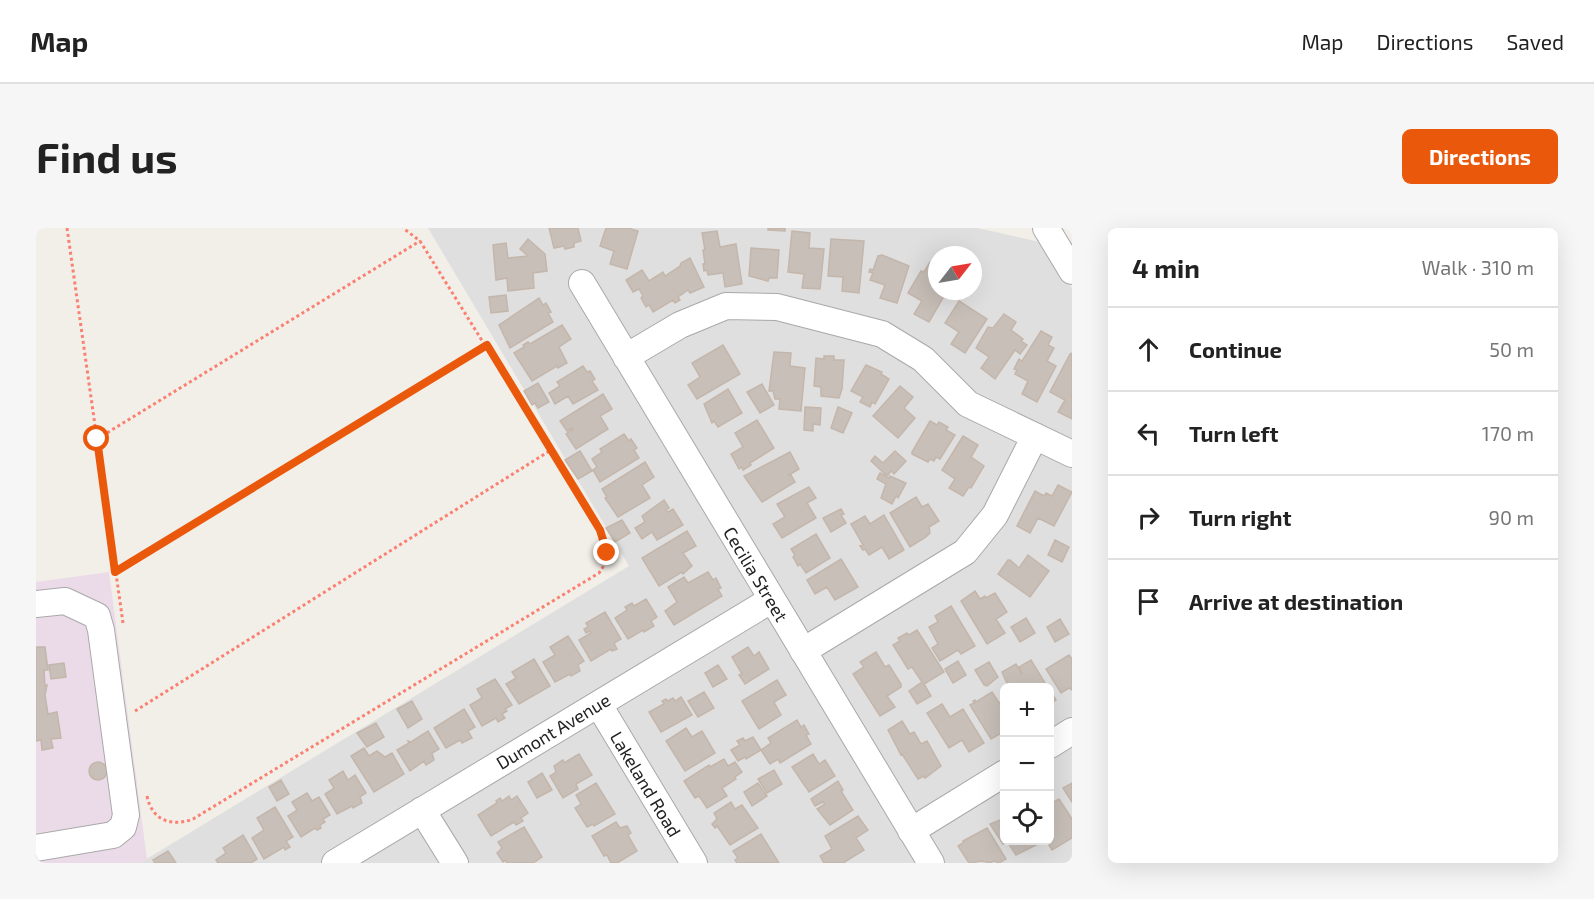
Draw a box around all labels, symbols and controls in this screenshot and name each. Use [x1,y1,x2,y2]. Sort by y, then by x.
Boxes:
text: Map [30,24,88,58]
text: Map [1301,29,1344,54]
text: Directions [1377,29,1473,54]
text: Saved [1506,29,1564,54]
button: Directions [1402,129,1558,184]
text: Find us [36,131,178,181]
north arrow [928,246,982,300]
text: 4 min [1132,252,1200,283]
text: Walk · 310 m [1422,255,1534,279]
icon: ahead [1132,333,1165,366]
text: Continue [1189,336,1282,362]
text: 50 m [1489,337,1534,361]
icon: left [1132,417,1165,450]
text: Turn left [1189,420,1278,446]
text: 170 m [1482,421,1534,445]
route start [83,425,109,451]
icon: right [1132,501,1165,534]
text: Turn right [1189,504,1291,530]
text: 90 m [1489,505,1534,529]
street label: Cecilia Street [719,523,793,626]
route end [593,539,619,565]
icon: arrive [1132,585,1165,618]
text: Arrive at destination [1189,588,1403,614]
map controls [1000,683,1054,845]
button: + [1000,683,1054,737]
street label: Dumont Avenue [492,688,614,774]
street label: Lakeland Road [606,727,686,841]
button: − [1000,737,1054,791]
button: locate [1000,791,1054,845]

